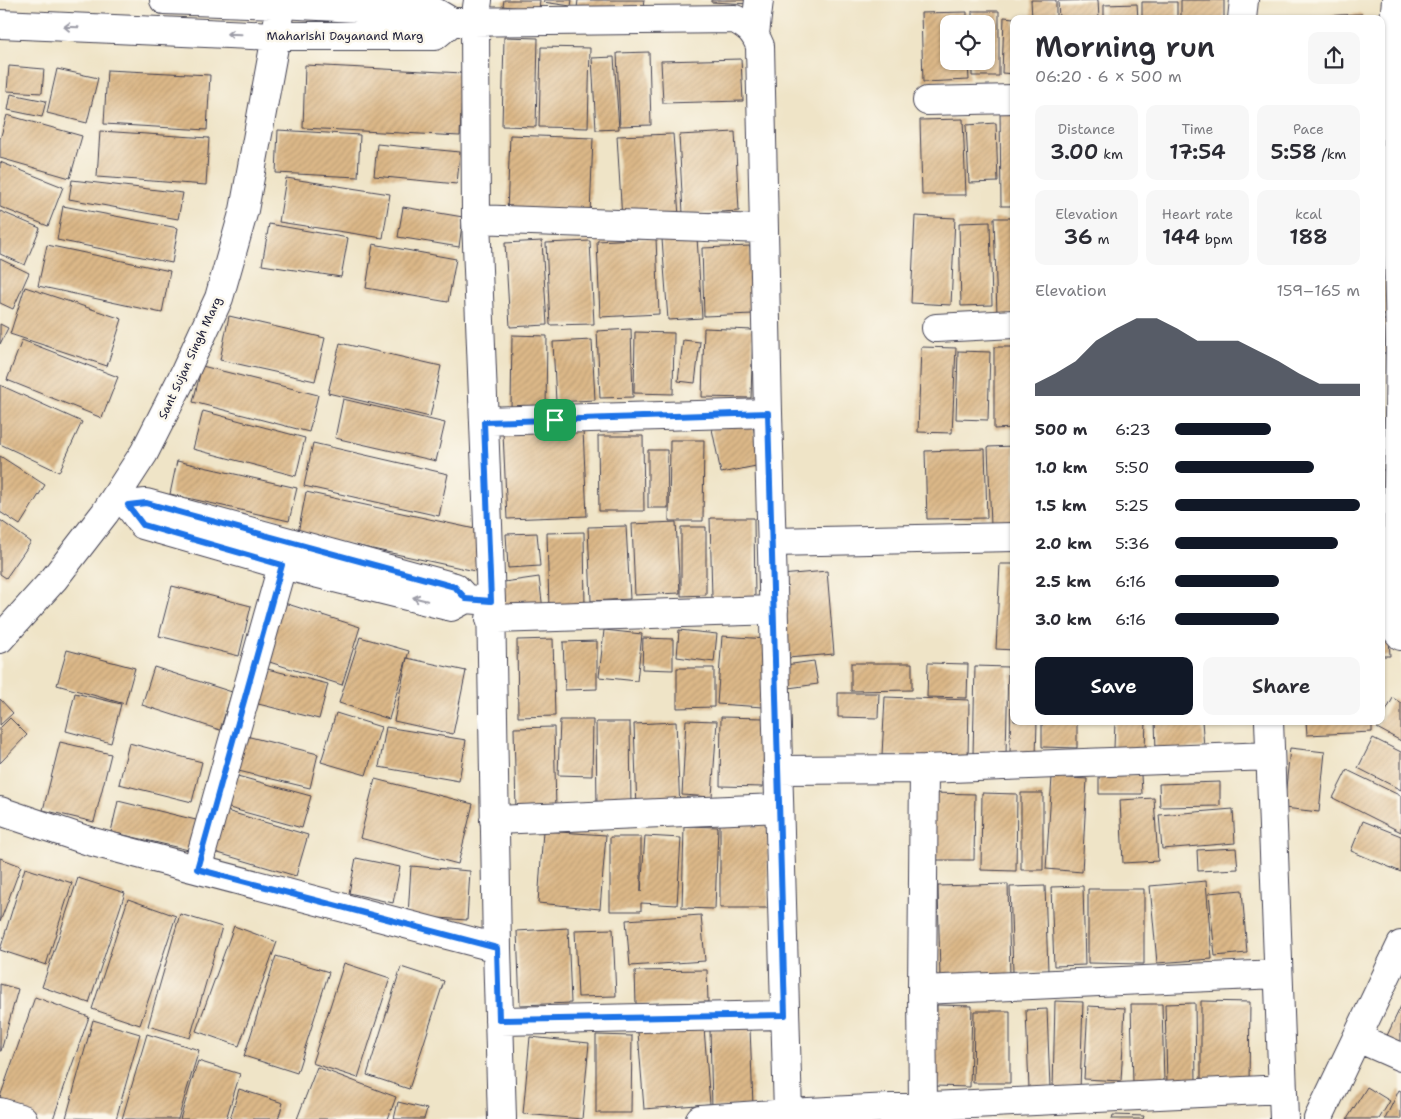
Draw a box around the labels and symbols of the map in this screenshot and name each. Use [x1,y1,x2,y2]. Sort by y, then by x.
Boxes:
one-way arrow [64,22,80,32]
street label: Maharishi Dayanand Marg [267,28,423,44]
one-way arrow [226,29,242,39]
street label: Sant Sujan Singh Marg [155,294,225,422]
pin [534,399,576,441]
one-way arrow [412,594,428,603]

